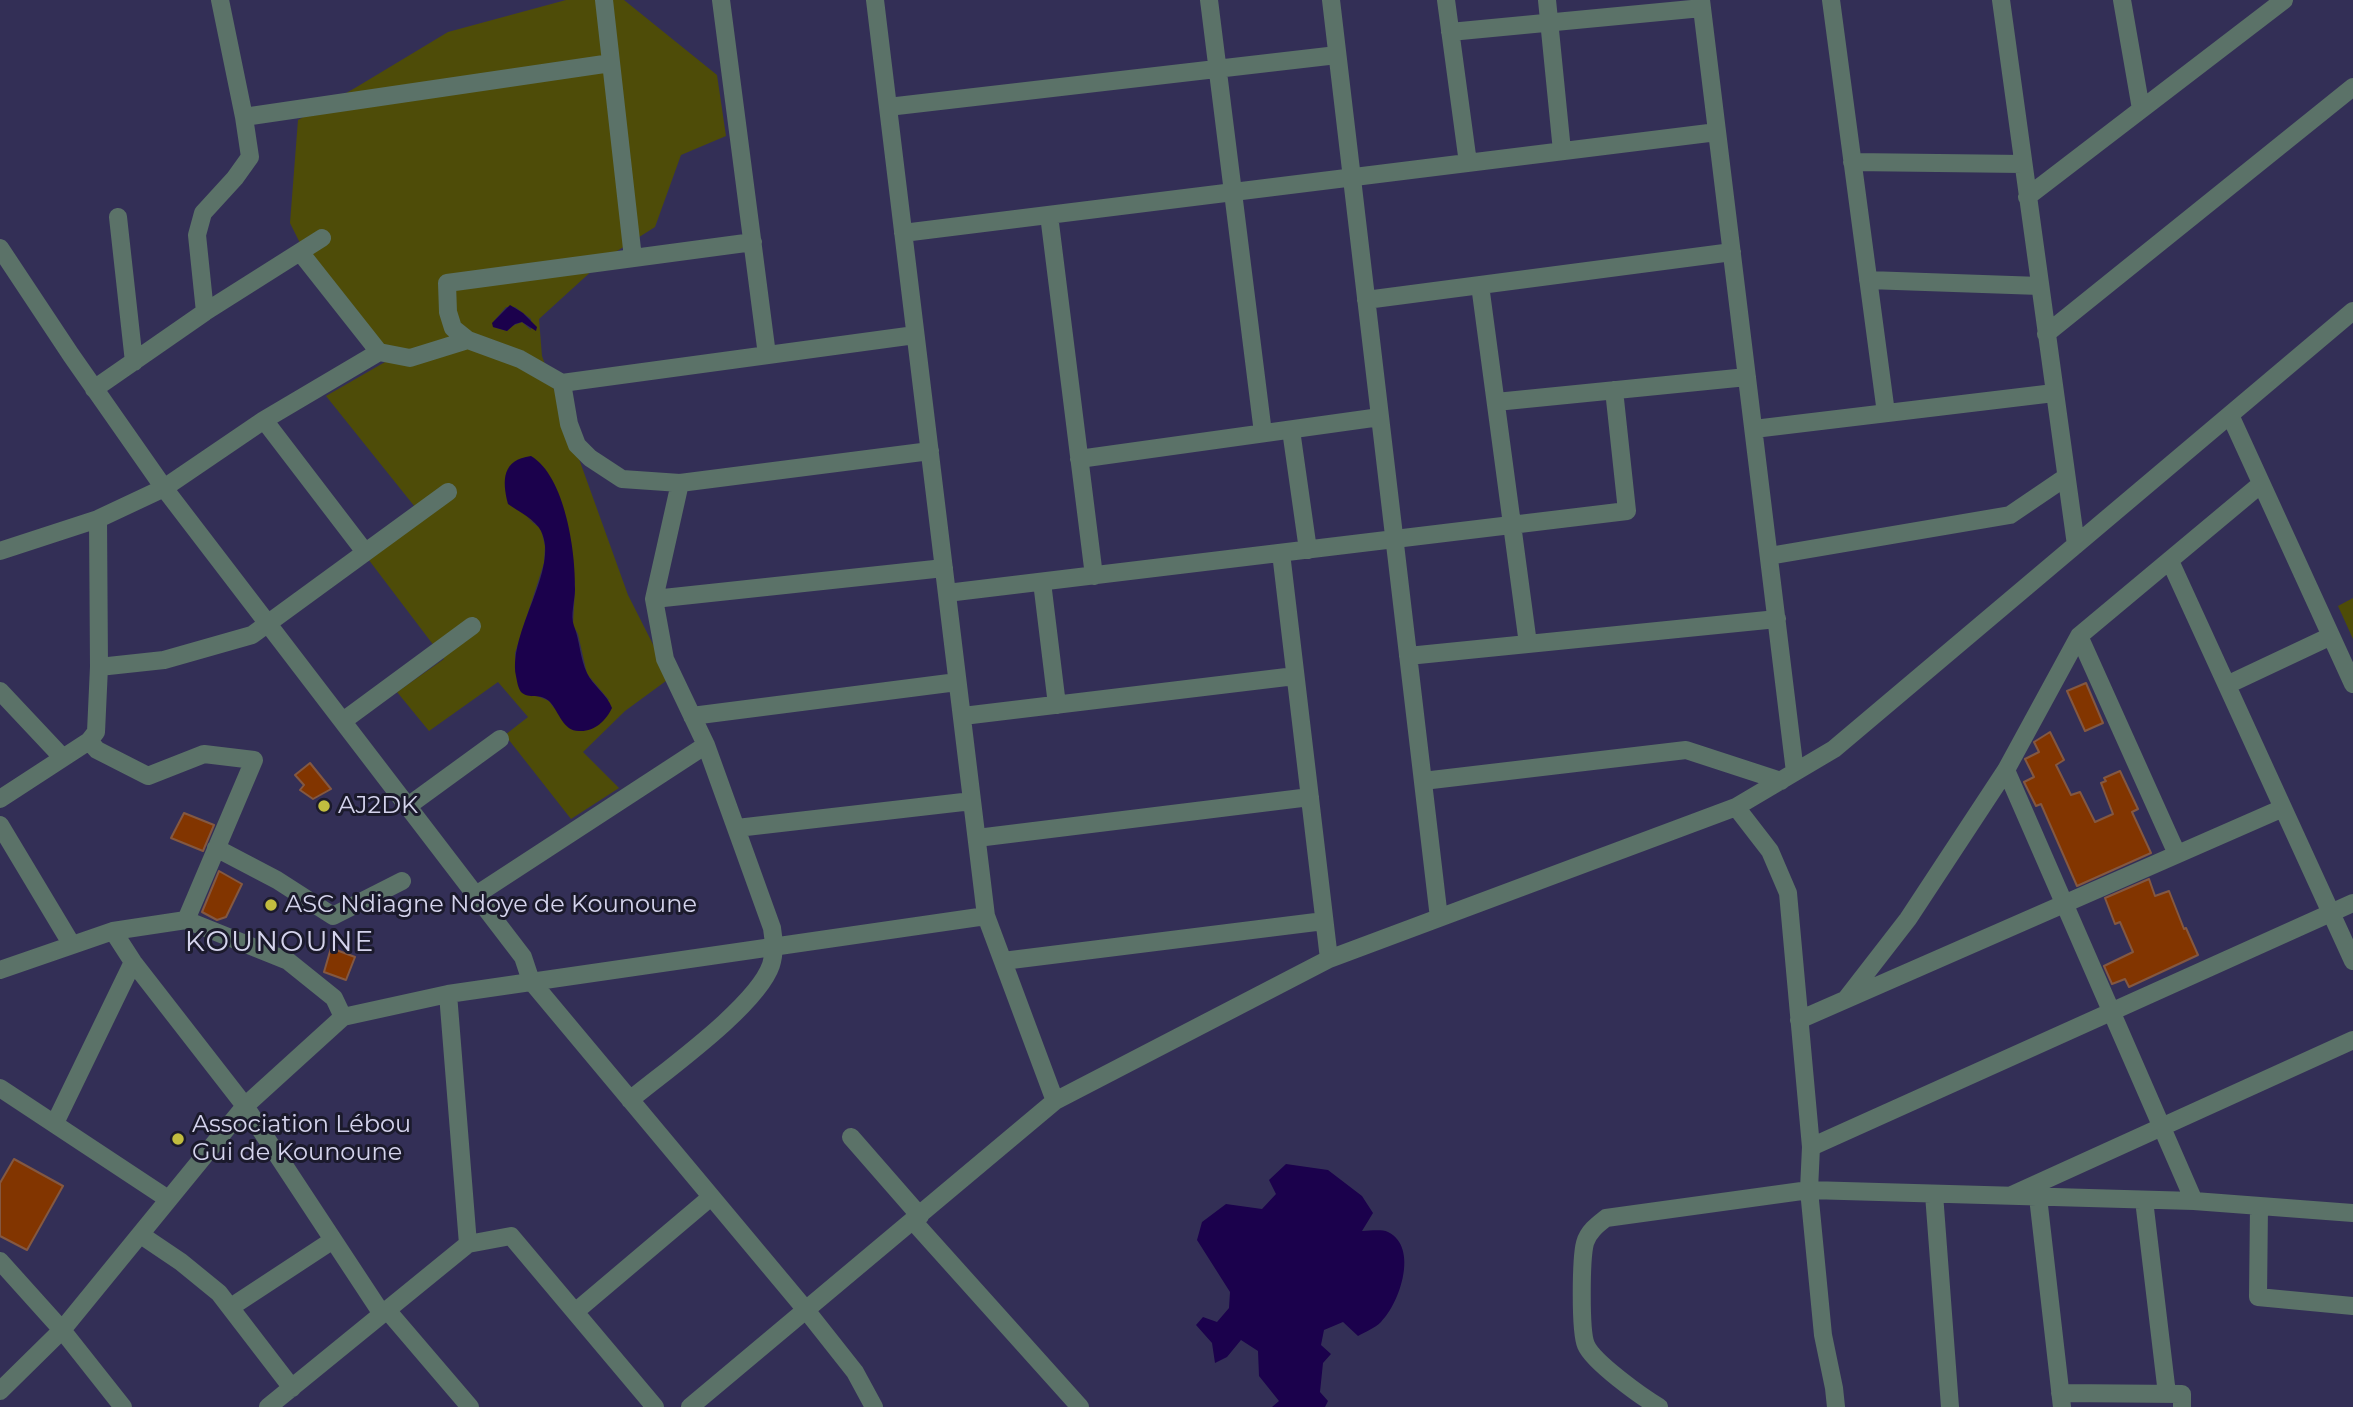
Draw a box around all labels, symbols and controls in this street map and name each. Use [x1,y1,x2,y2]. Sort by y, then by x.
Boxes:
place label: AJ2DK [338,792,418,820]
marker: AJ2DK [316,798,332,814]
place label: ASC Ndiagne Ndoye de Kounoune [285,891,697,919]
marker: ASC Ndiagne Ndoye de Kounoune [263,897,279,913]
district label: KOUNOUNE [186,926,374,960]
place label: Association Lébou Gui de Kounoune [192,1111,411,1167]
marker: Association Lébou Gui de Kounoune [170,1131,186,1147]

